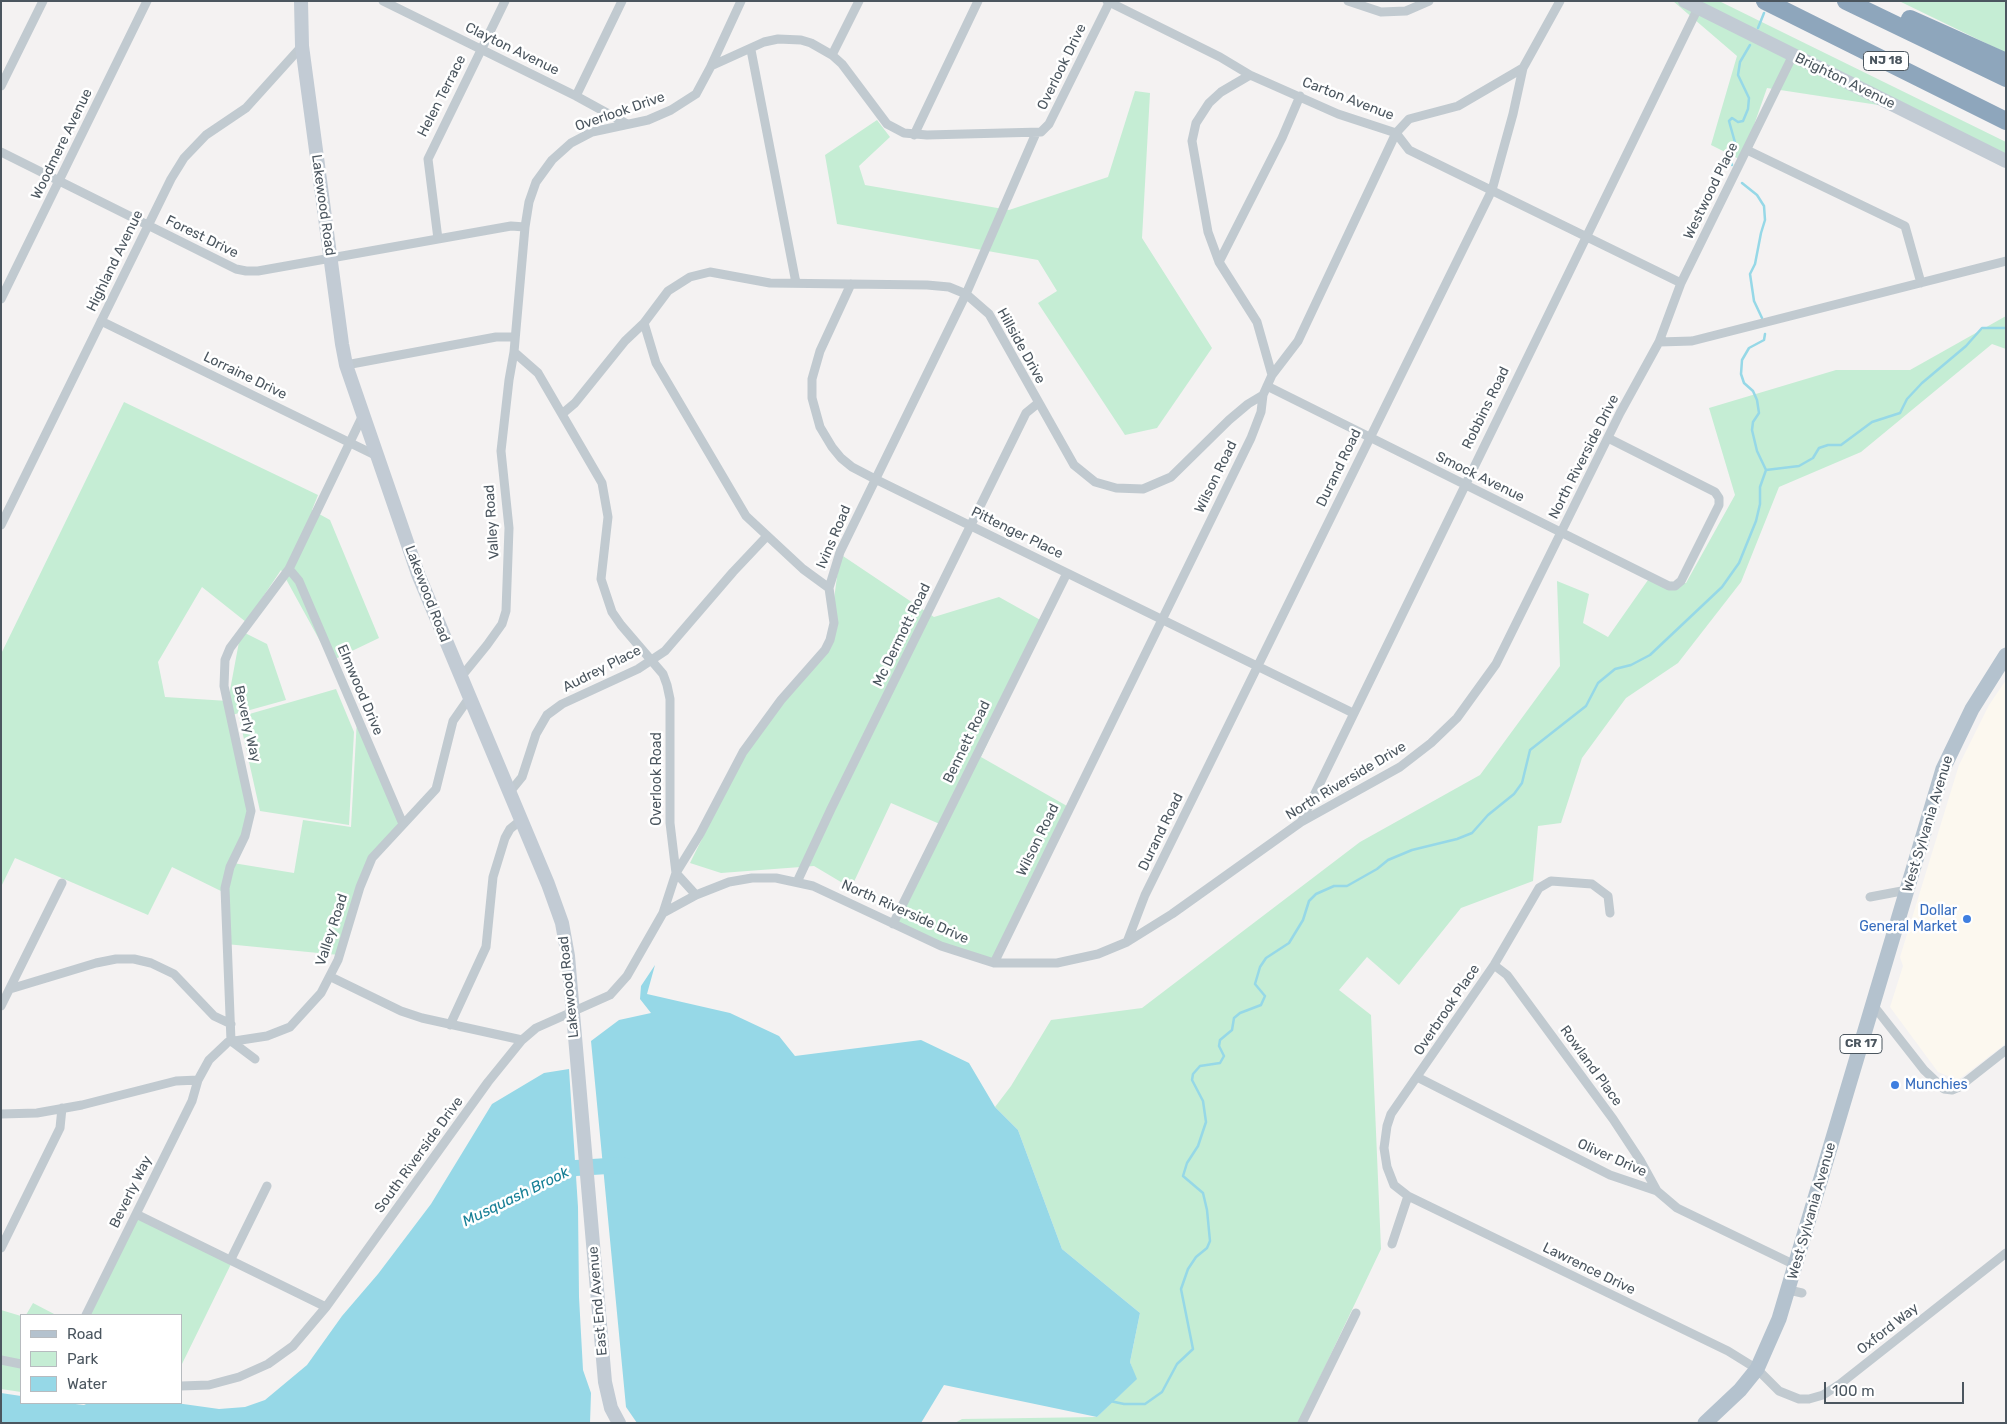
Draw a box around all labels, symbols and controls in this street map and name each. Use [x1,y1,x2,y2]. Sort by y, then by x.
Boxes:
street label: Clayton Avenue [462,19,562,79]
street label: Overlook Drive [1034,21,1090,113]
street label: Brighton Avenue [1792,49,1898,113]
road number: NJ 18 [1864,51,1908,70]
street label: Helen Terrace [414,52,470,140]
street label: Carton Avenue [1300,74,1396,124]
street label: Woodmere Avenue [28,86,96,202]
street label: Overlook Drive [573,89,667,135]
street label: Westwood Place [1680,140,1742,242]
street label: Lakewood Road [308,153,338,257]
street label: Highland Avenue [83,208,147,314]
street label: Forest Drive [163,212,241,262]
street label: Hillside Drive [993,305,1049,387]
street label: Lorraine Drive [200,349,290,403]
street label: Robbins Road [1459,364,1513,452]
street label: North Riverside Drive [1545,392,1623,522]
street label: Durand Road [1313,426,1365,510]
street label: Wilson Road [1191,438,1241,516]
street label: Smock Avenue [1433,448,1527,506]
street label: Valley Road [481,484,503,560]
street label: Ivins Road [813,503,855,571]
street label: Pittenger Place [968,503,1066,563]
street label: Lakewood Road [401,543,453,645]
street label: Mc Dermott Road [870,581,934,689]
street label: Elmwood Drive [333,642,387,738]
street label: Audrey Place [560,642,644,696]
street label: Beverly Way [230,684,264,764]
street label: Bennett Road [940,698,994,786]
street label: Overlook Road [649,732,665,826]
street label: North Riverside Drive [1283,738,1409,824]
street label: West Sylvania Avenue [1899,754,1957,894]
street label: Durand Road [1135,790,1187,874]
street label: Wilson Road [1013,801,1063,879]
street label: North Riverside Drive [839,876,971,948]
street label: Valley Road [312,892,352,968]
place label: Dollar General Market [1859,903,1957,936]
marker: Dollar General Market [1961,913,1973,925]
street label: Lakewood Road [555,935,583,1039]
street label: Overbrook Place [1410,961,1484,1059]
street label: Rowland Place [1556,1023,1626,1109]
road number: CR 17 [1840,1034,1882,1054]
place label: Munchies [1905,1077,1968,1093]
marker: Munchies [1889,1079,1901,1091]
street label: South Riverside Drive [371,1094,467,1216]
street label: Oliver Drive [1575,1135,1649,1181]
street label: West Sylvania Avenue [1784,1140,1840,1282]
street label: Beverly Way [106,1153,156,1231]
water label: Musquash Brook [460,1163,572,1231]
street label: Lawrence Drive [1540,1239,1638,1299]
street label: East End Avenue [585,1245,611,1357]
street label: Oxford Way [1854,1300,1922,1358]
legend [20,1314,182,1404]
text: Road [67,1325,103,1343]
text: Park [67,1350,98,1368]
scale bar [1827,1372,1967,1404]
text: Water [67,1375,107,1393]
text: 100 m [1832,1382,1874,1400]

